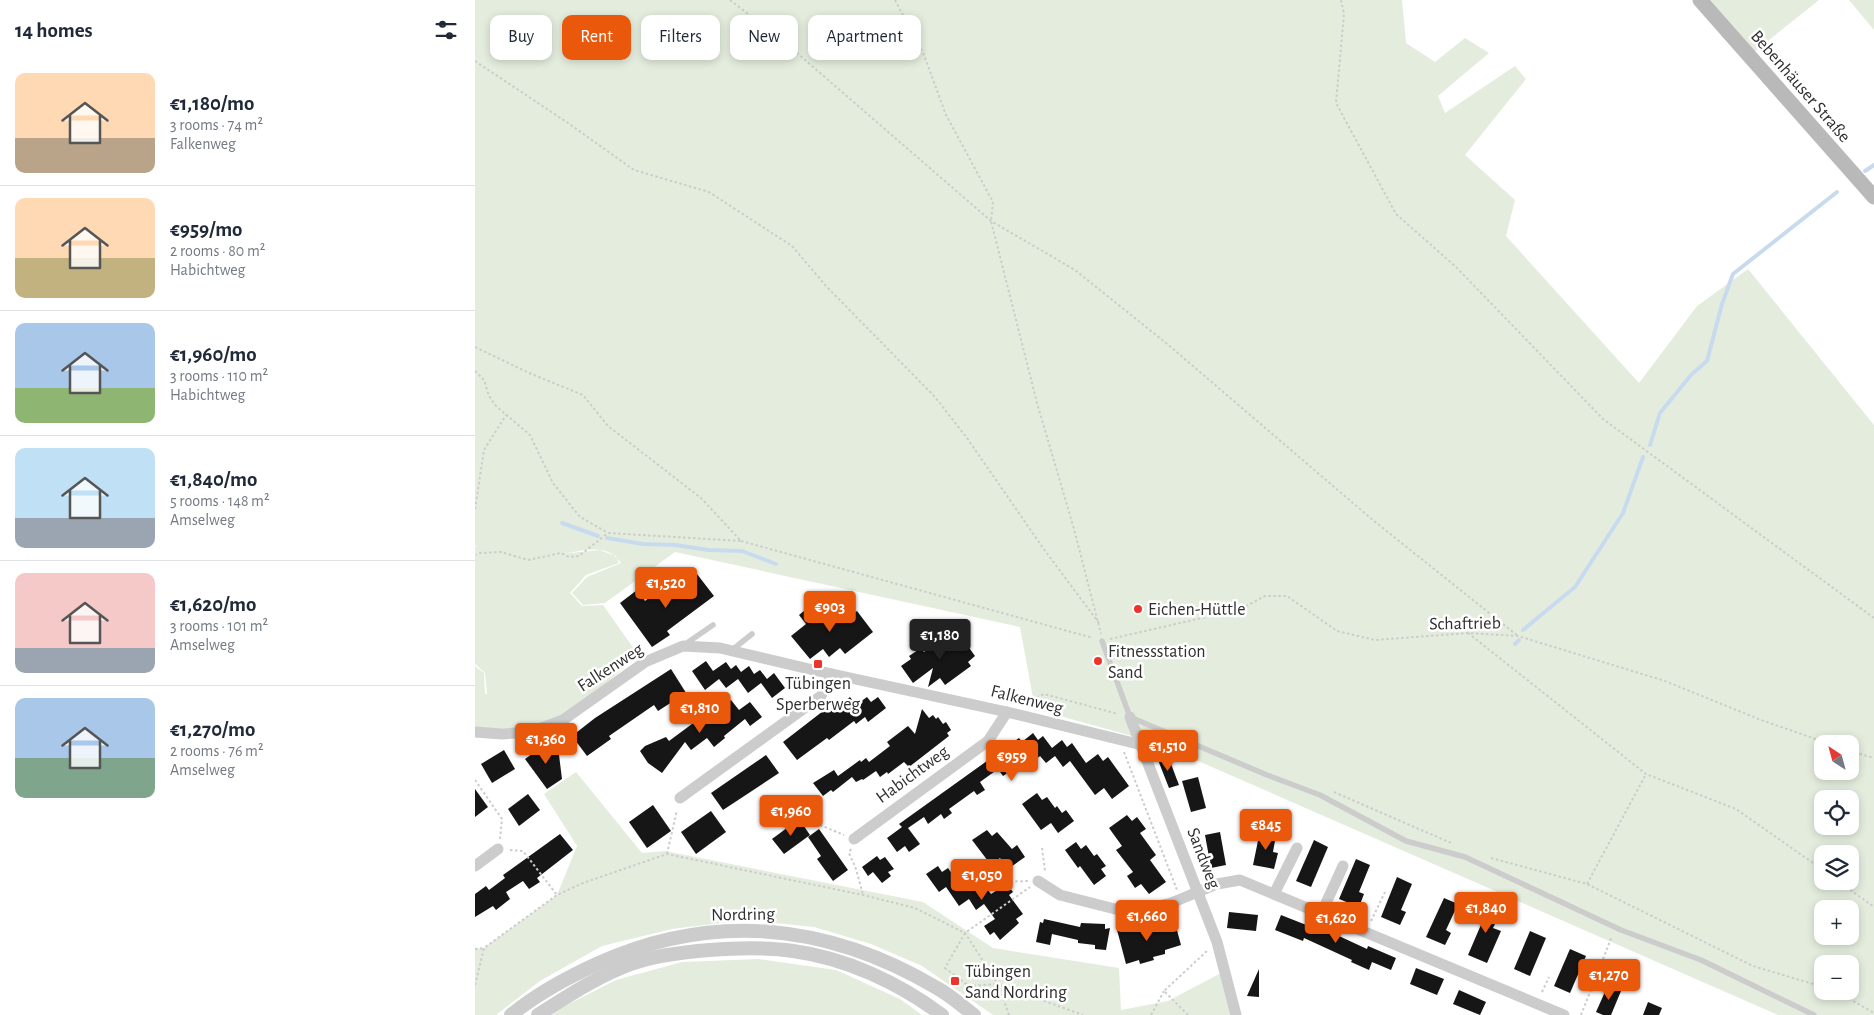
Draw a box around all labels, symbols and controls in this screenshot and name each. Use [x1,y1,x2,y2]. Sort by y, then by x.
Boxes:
chip: Buy [490,15,552,60]
chip: Rent [562,15,631,60]
chip: Filters [641,15,720,60]
chip: New [730,15,798,60]
chip: Apartment [808,15,921,60]
icon: filters [432,16,460,44]
text: 14 homes [15,20,93,41]
street label: Bebenhäuser Straße [1747,27,1854,146]
icon: home [55,93,115,153]
text: €1,180/mo [170,93,254,114]
text: 3 rooms · 74 m² [170,117,263,133]
text: Falkenweg [170,136,236,152]
icon: home [55,218,115,278]
text: €959/mo [170,219,242,240]
text: 2 rooms · 80 m² [170,243,265,259]
text: Habichtweg [170,262,245,278]
icon: home [55,343,115,403]
text: €1,960/mo [170,344,257,365]
text: 3 rooms · 110 m² [170,368,268,384]
text: Habichtweg [170,387,245,403]
icon: home [55,468,115,528]
text: €1,840/mo [170,469,257,490]
text: 5 rooms · 148 m² [170,493,270,509]
text: Amselweg [170,512,235,528]
pin: €1,520 [625,566,707,609]
text: €1,520 [646,575,686,591]
pin: €903 [800,590,860,633]
icon: home [55,593,115,653]
text: €1,620/mo [170,594,256,615]
text: €903 [815,599,845,615]
place label: Eichen-Hüttle [1148,601,1245,619]
marker: Eichen-Hüttle [1132,603,1144,615]
street label: Schaftrieb [1429,614,1501,634]
text: 3 rooms · 101 m² [170,618,268,634]
pin: €1,180 [899,618,981,661]
text: €1,180 [921,627,959,643]
text: Amselweg [170,637,235,653]
street label: Falkenweg [575,640,647,696]
place label: Fitnessstation Sand [1108,643,1206,682]
marker: Fitnessstation Sand [1092,655,1104,667]
marker: Tübingen Sperberweg [812,658,824,670]
place label: Tübingen Sperberweg [776,675,860,714]
street label: Falkenweg [989,682,1065,718]
pin: €1,810 [659,692,741,734]
text: €1,810 [681,700,719,716]
icon: home [55,718,115,778]
text: €1,270/mo [170,719,255,740]
pin: €1,360 [505,722,587,765]
pin: €1,510 [1127,730,1209,772]
text: €1,360 [526,731,566,747]
north arrow [1814,735,1859,780]
map controls [1814,735,1859,1000]
text: €1,510 [1149,738,1187,754]
pin: €959 [982,740,1042,782]
text: 2 rooms · 76 m² [170,743,264,759]
street label: Habichtweg [873,743,952,807]
text: €959 [997,748,1027,764]
text: Amselweg [170,762,235,778]
button: locate [1814,790,1859,835]
pin: €1,960 [750,794,832,837]
text: €1,960 [771,803,811,819]
pin: €845 [1236,808,1296,851]
text: €845 [1251,817,1281,833]
street label: Sandweg [1183,825,1223,891]
button: layers [1814,845,1859,890]
pin: €1,050 [941,858,1023,901]
text: €1,050 [962,867,1002,883]
pin: €1,840 [1445,892,1527,934]
pin: €1,660 [1106,900,1188,942]
text: €1,840 [1465,900,1507,916]
button: + [1814,900,1859,945]
pin: €1,620 [1295,902,1377,944]
street label: Nordring [711,905,775,925]
text: €1,660 [1127,908,1167,924]
text: €1,620 [1316,910,1356,926]
button: − [1814,955,1859,1000]
pin: €1,270 [1568,958,1650,1001]
place label: Tübingen Sand Nordring [965,963,1067,1002]
text: €1,270 [1589,967,1629,983]
marker: Tübingen Sand Nordring [949,975,961,987]

